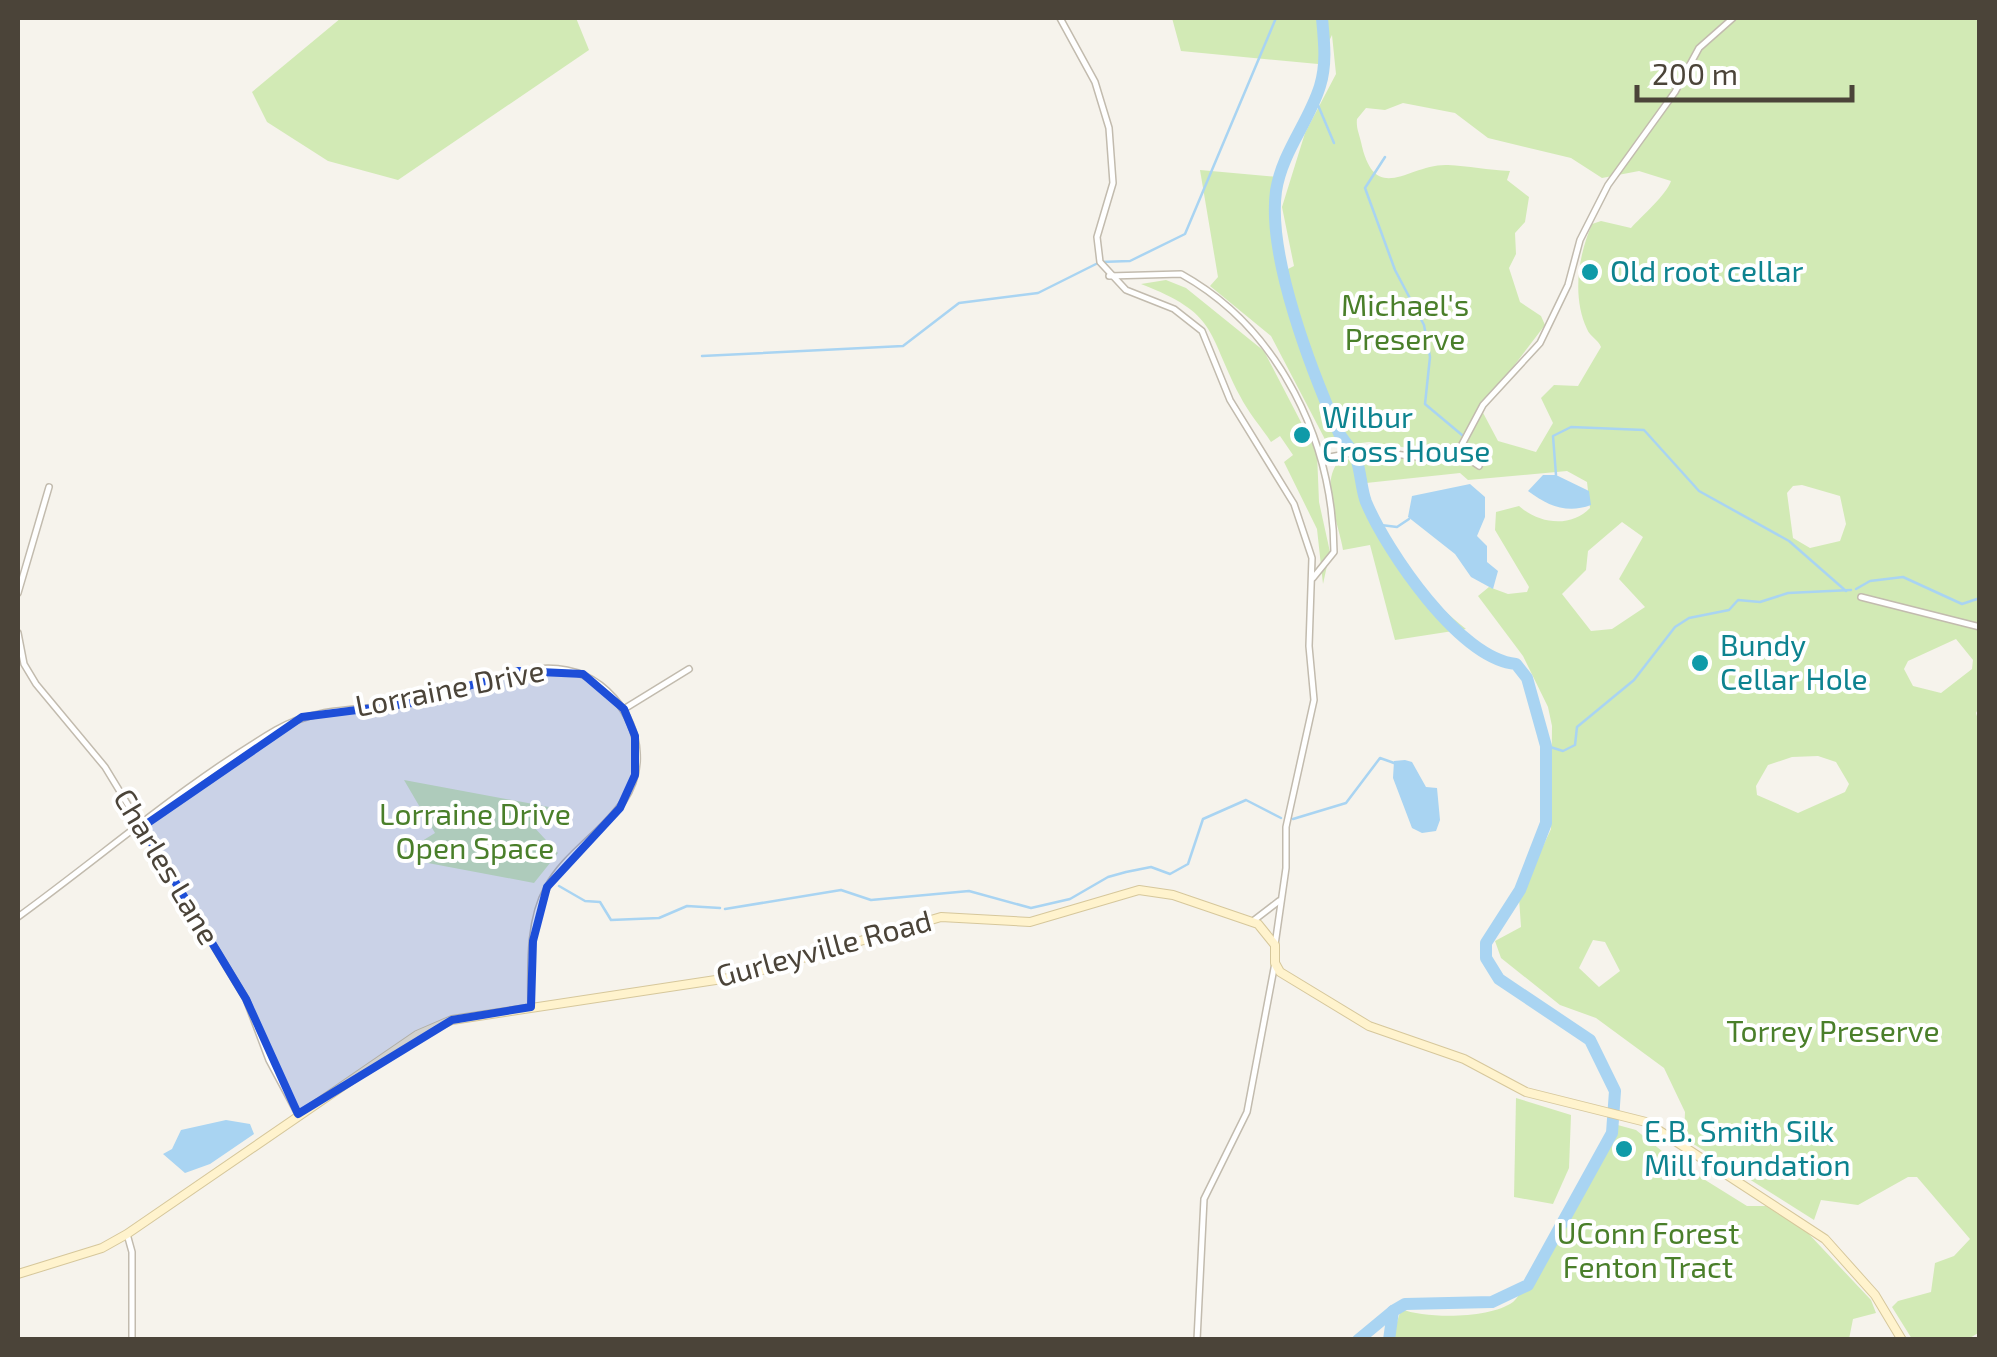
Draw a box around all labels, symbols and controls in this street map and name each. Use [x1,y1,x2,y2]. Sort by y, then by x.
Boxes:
scale bar [1637,40,1852,102]
text: 200 m [1652,55,1738,91]
place label: Old root cellar [1610,252,1804,288]
marker: Old root cellar [1579,261,1601,283]
park label: Michael's Preserve [1341,286,1469,356]
place label: Wilbur Cross House [1322,398,1490,468]
marker: Wilbur Cross House [1291,424,1313,446]
place label: Bundy Cellar Hole [1720,626,1868,696]
street label: Lorraine Drive [352,651,547,723]
marker: Bundy Cellar Hole [1689,652,1711,674]
street label: Charles Lane [107,782,228,950]
park label: Lorraine Drive Open Space [379,795,571,865]
street label: Gurleyville Road [712,901,935,993]
park label: Torrey Preserve [1726,1012,1940,1048]
place label: E.B. Smith Silk Mill foundation [1644,1112,1851,1182]
marker: E.B. Smith Silk Mill foundation [1613,1138,1635,1160]
park label: UConn Forest Fenton Tract [1557,1214,1739,1284]

